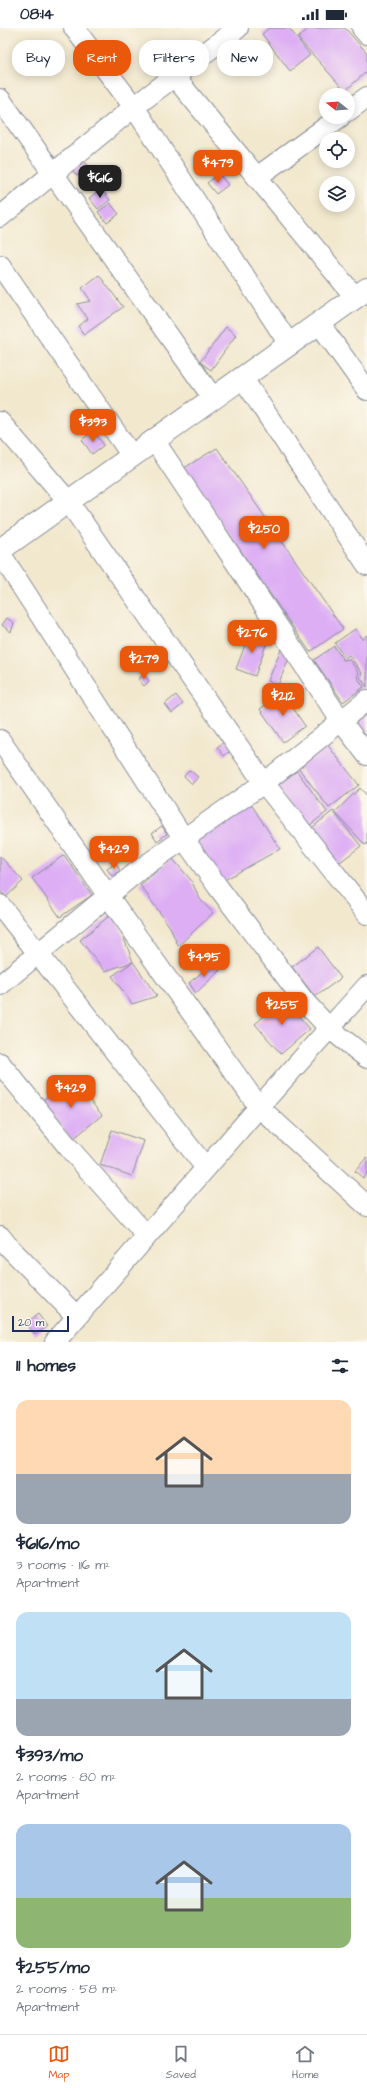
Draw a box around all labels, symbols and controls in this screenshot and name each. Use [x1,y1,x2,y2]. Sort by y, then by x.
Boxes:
text: 08:14 [20,4,54,25]
chip: Buy [12,40,65,76]
chip: Rent [73,40,131,76]
chip: Filters [139,40,209,76]
chip: New [217,40,273,76]
north arrow [319,88,355,124]
map controls [319,88,355,212]
button: locate [319,132,355,168]
pin: $479 [194,150,242,184]
text: $479 [202,154,234,172]
pin: $616 [76,165,124,199]
text: $616 [87,169,113,187]
button: layers [319,176,355,212]
pin: $393 [69,409,117,443]
text: $393 [79,413,107,431]
pin: $250 [240,516,288,550]
text: $250 [248,520,280,538]
pin: $276 [228,620,276,654]
text: $276 [237,624,267,642]
pin: $279 [120,646,168,680]
text: $279 [129,650,159,668]
pin: $212 [259,683,307,717]
text: $212 [271,687,295,705]
pin: $429 [90,836,138,870]
text: $429 [99,840,129,858]
pin: $495 [180,944,228,978]
text: $495 [188,948,220,966]
pin: $255 [258,992,306,1026]
text: $255 [265,996,299,1014]
pin: $429 [47,1075,95,1109]
text: $429 [56,1079,86,1097]
scale bar [12,1314,69,1333]
text: 20 m [18,1315,44,1330]
text: 11 homes [16,1354,76,1378]
icon: filters [329,1355,351,1377]
icon: home [148,1426,220,1498]
text: $616/mo [16,1532,79,1556]
text: 3 rooms · 116 m² [16,1556,110,1574]
text: Apartment [16,1574,80,1592]
icon: home [148,1638,220,1710]
text: $393/mo [16,1744,83,1768]
text: 2 rooms · 80 m² [16,1768,116,1786]
text: Apartment [16,1786,80,1804]
icon: home [148,1850,220,1922]
text: $255/mo [16,1956,90,1980]
text: 2 rooms · 58 m² [16,1980,117,1998]
text: Apartment [16,1998,80,2016]
tab: Map [48,2043,70,2082]
tab: Saved [166,2043,196,2082]
tab: Home [292,2043,319,2082]

